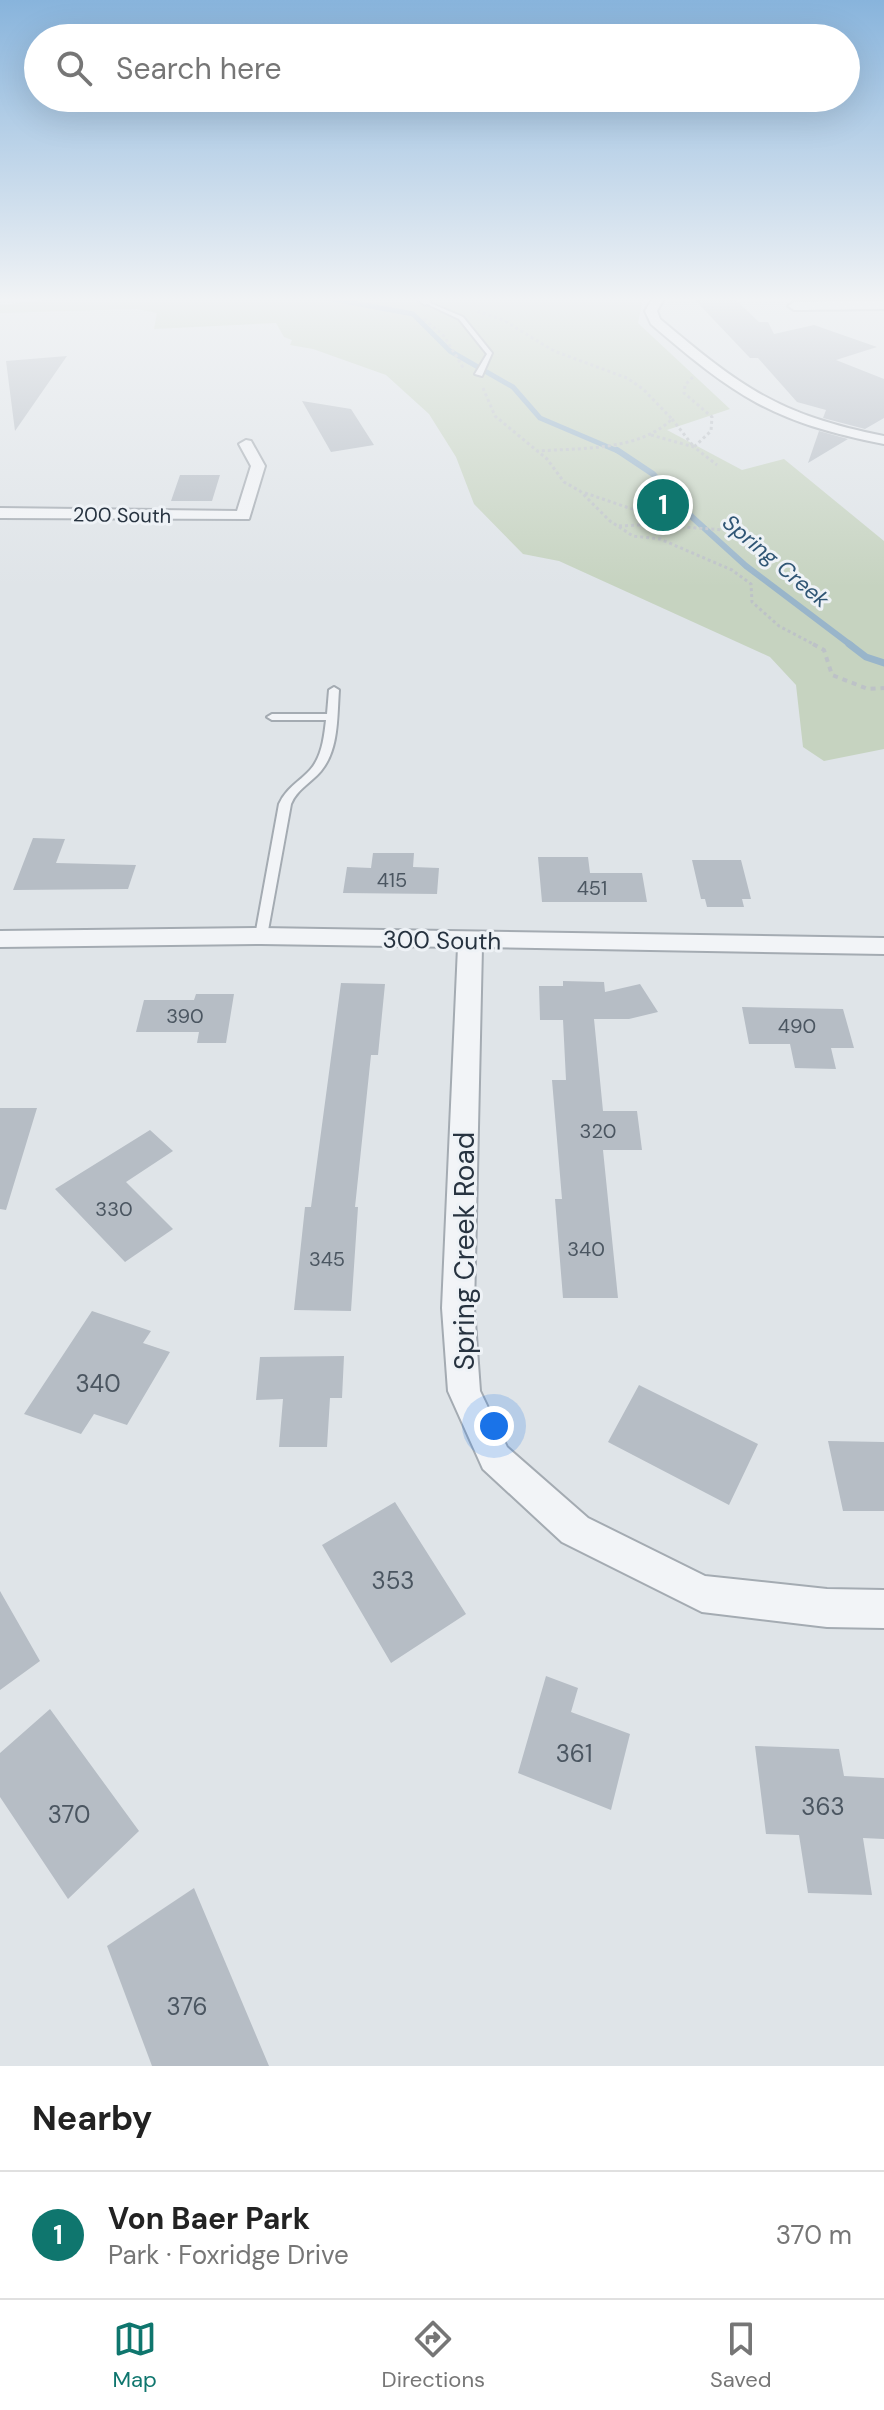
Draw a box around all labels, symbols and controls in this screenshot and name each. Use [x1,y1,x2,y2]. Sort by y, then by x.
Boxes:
search box [24,24,860,112]
icon: search [52,46,96,90]
text: Search here [116,49,282,88]
pin: 1 [637,475,689,535]
street label: 200 South [73,501,171,529]
water label: Spring Creek [717,508,836,615]
house number: 415 [377,867,407,893]
house number: 451 [577,875,607,901]
street label: 300 South [382,923,502,957]
house number: 390 [166,1003,204,1029]
house number: 490 [778,1013,816,1039]
house number: 320 [580,1118,616,1144]
street label: Spring Creek Road [446,1132,483,1370]
house number: 330 [95,1196,133,1222]
house number: 340 [567,1236,605,1262]
house number: 345 [309,1246,345,1272]
house number: 340 [75,1368,121,1399]
your location [474,1406,514,1446]
house number: 353 [371,1565,415,1596]
house number: 361 [556,1738,592,1769]
house number: 363 [801,1791,845,1822]
house number: 370 [48,1799,90,1830]
house number: 376 [166,1991,208,2022]
text: Nearby [32,2096,152,2141]
text: Von Baer Park [108,2199,310,2238]
text: 1 [53,2218,63,2252]
text: 370 m [776,2218,852,2252]
text: Park · Foxridge Drive [108,2238,349,2272]
tab: Map [112,2317,157,2394]
tab: Directions [382,2317,485,2394]
tab: Saved [710,2317,772,2394]

